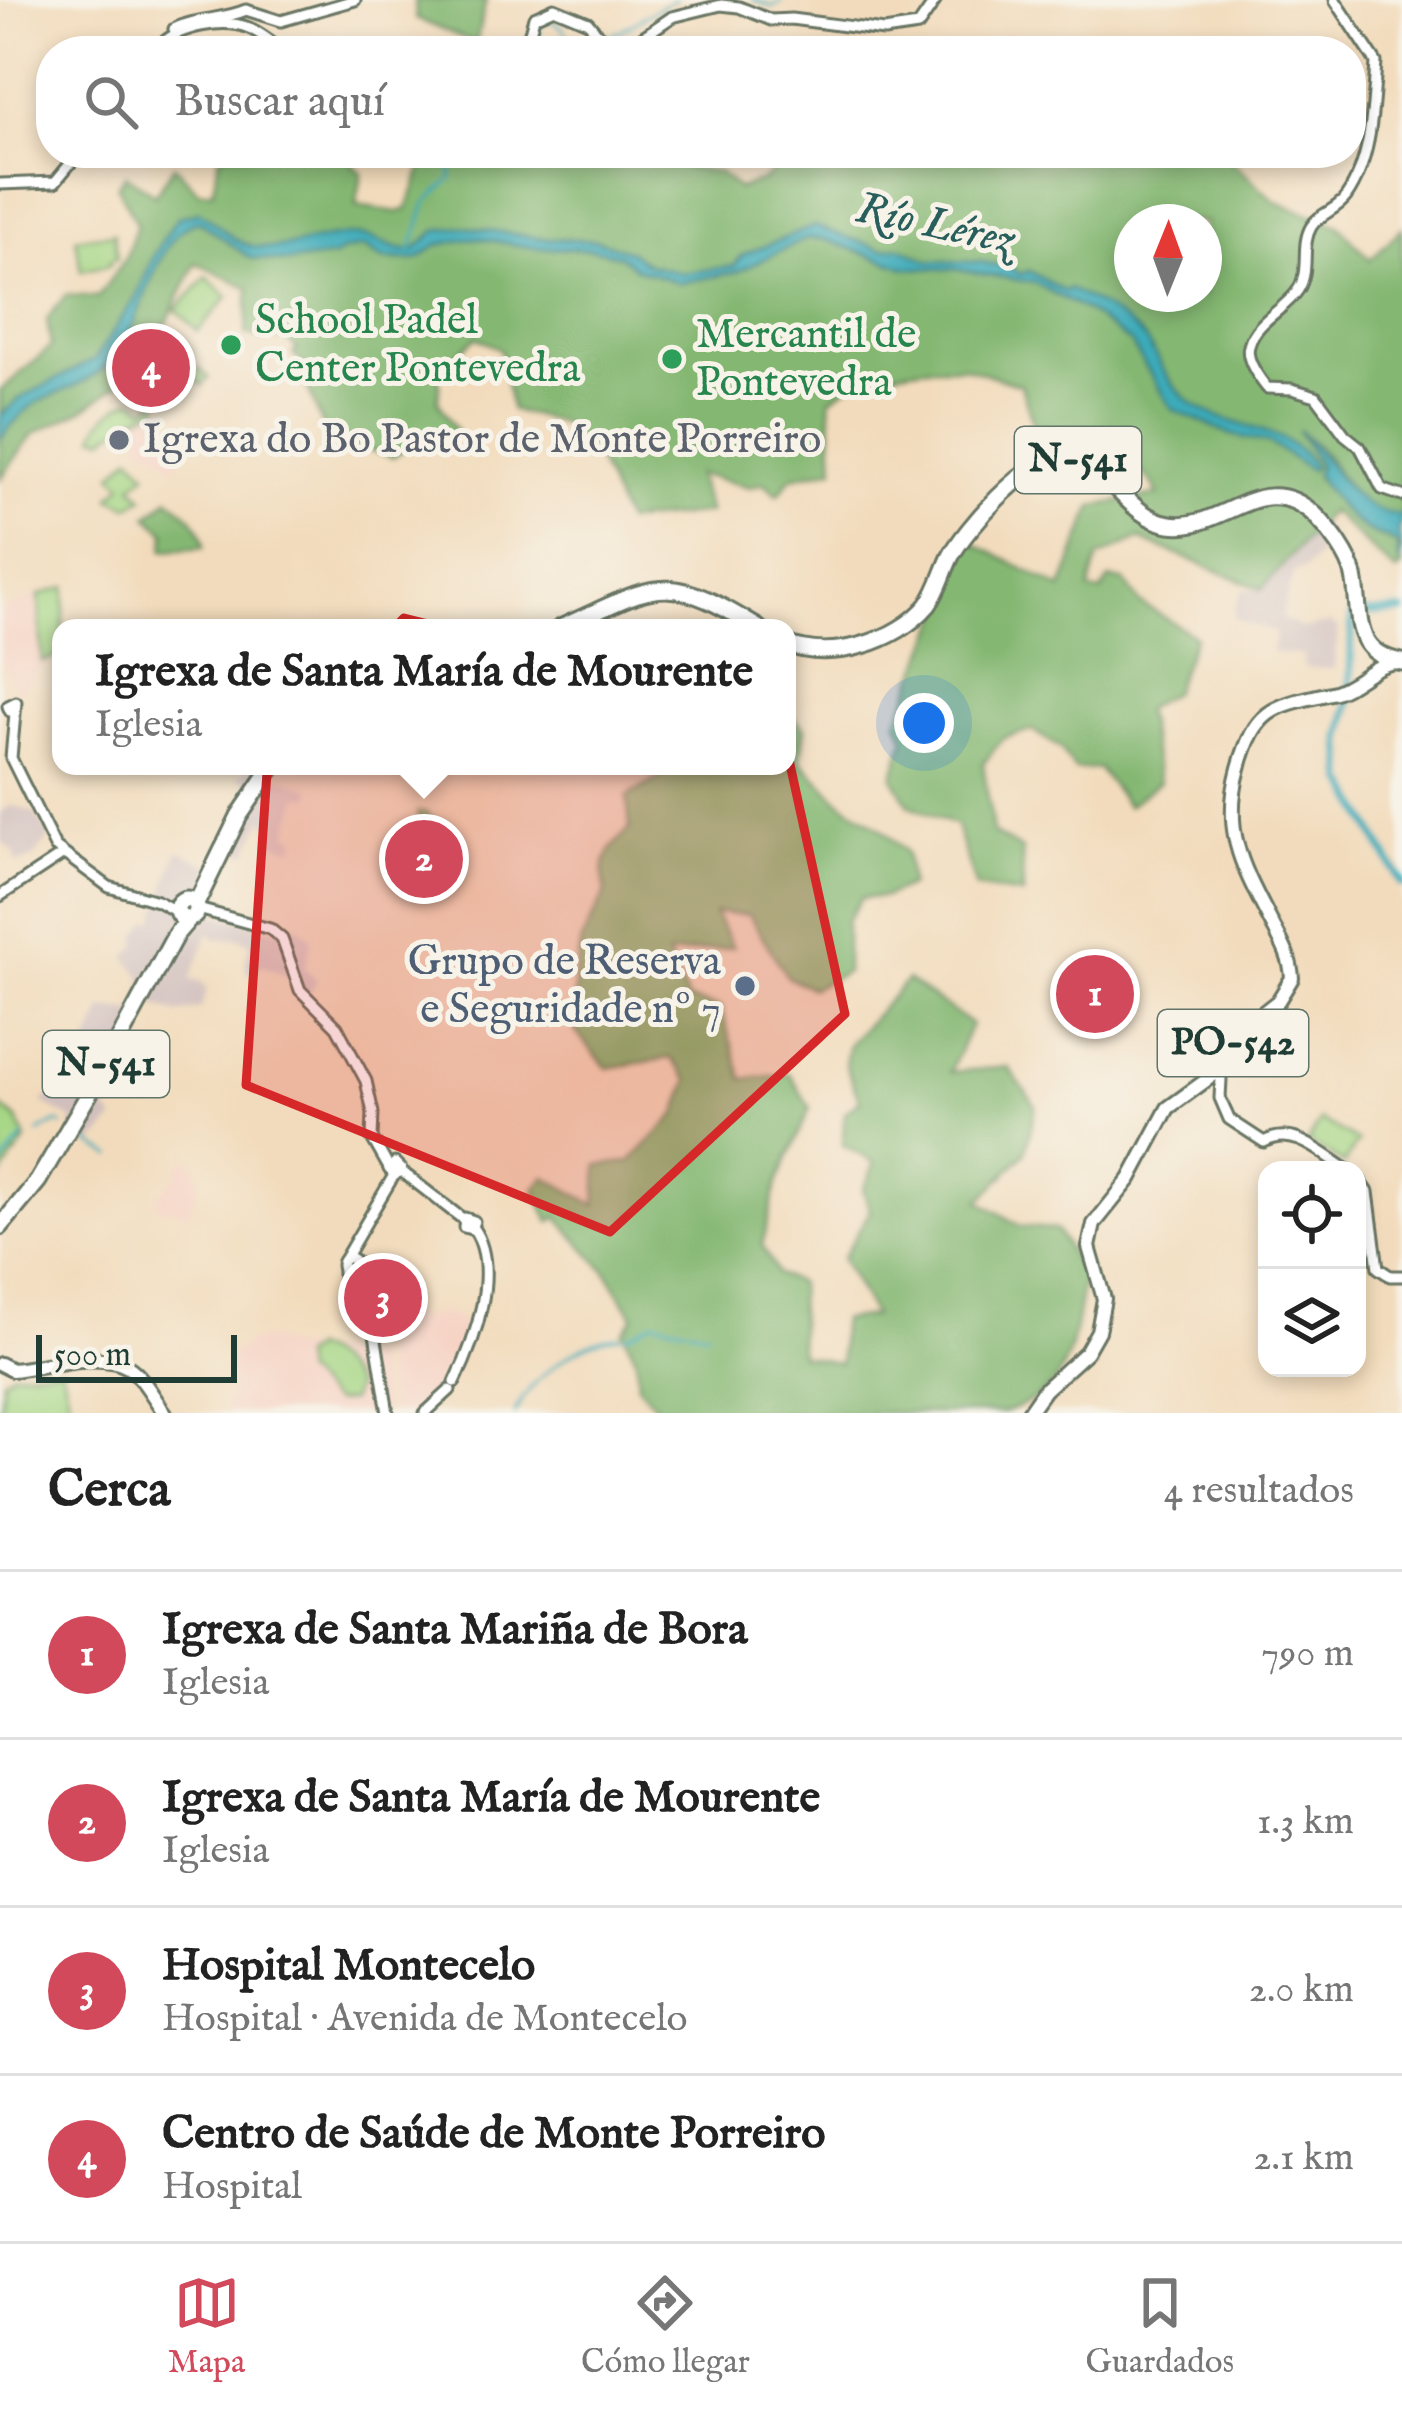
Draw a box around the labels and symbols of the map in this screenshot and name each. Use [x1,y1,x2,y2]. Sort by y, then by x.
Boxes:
water label: Río Lérez [851,180,1023,270]
north arrow [1114,204,1222,312]
place label: School Padel Center Pontevedra [255,295,581,396]
place label: Mercantil de Pontevedra [696,309,916,410]
pin: 4 [112,323,190,413]
marker: School Padel Center Pontevedra [218,332,244,358]
marker: Mercantil de Pontevedra [659,346,685,372]
place label: Igrexa do Bo Pastor de Monte Porreiro [143,414,821,467]
marker: Igrexa do Bo Pastor de Monte Porreiro [106,427,132,453]
road number: N-541 [1015,427,1141,493]
your location [894,693,954,753]
pin: 2 [385,814,463,904]
place label: Grupo de Reserva e Seguridade nº 7 [408,936,722,1037]
pin: 1 [1056,949,1134,1039]
marker: Grupo de Reserva e Seguridade nº 7 [732,973,758,999]
road number: PO-542 [1158,1010,1308,1076]
road number: N-541 [43,1031,169,1097]
pin: 3 [344,1253,422,1343]
scale bar [36,1329,237,1382]

